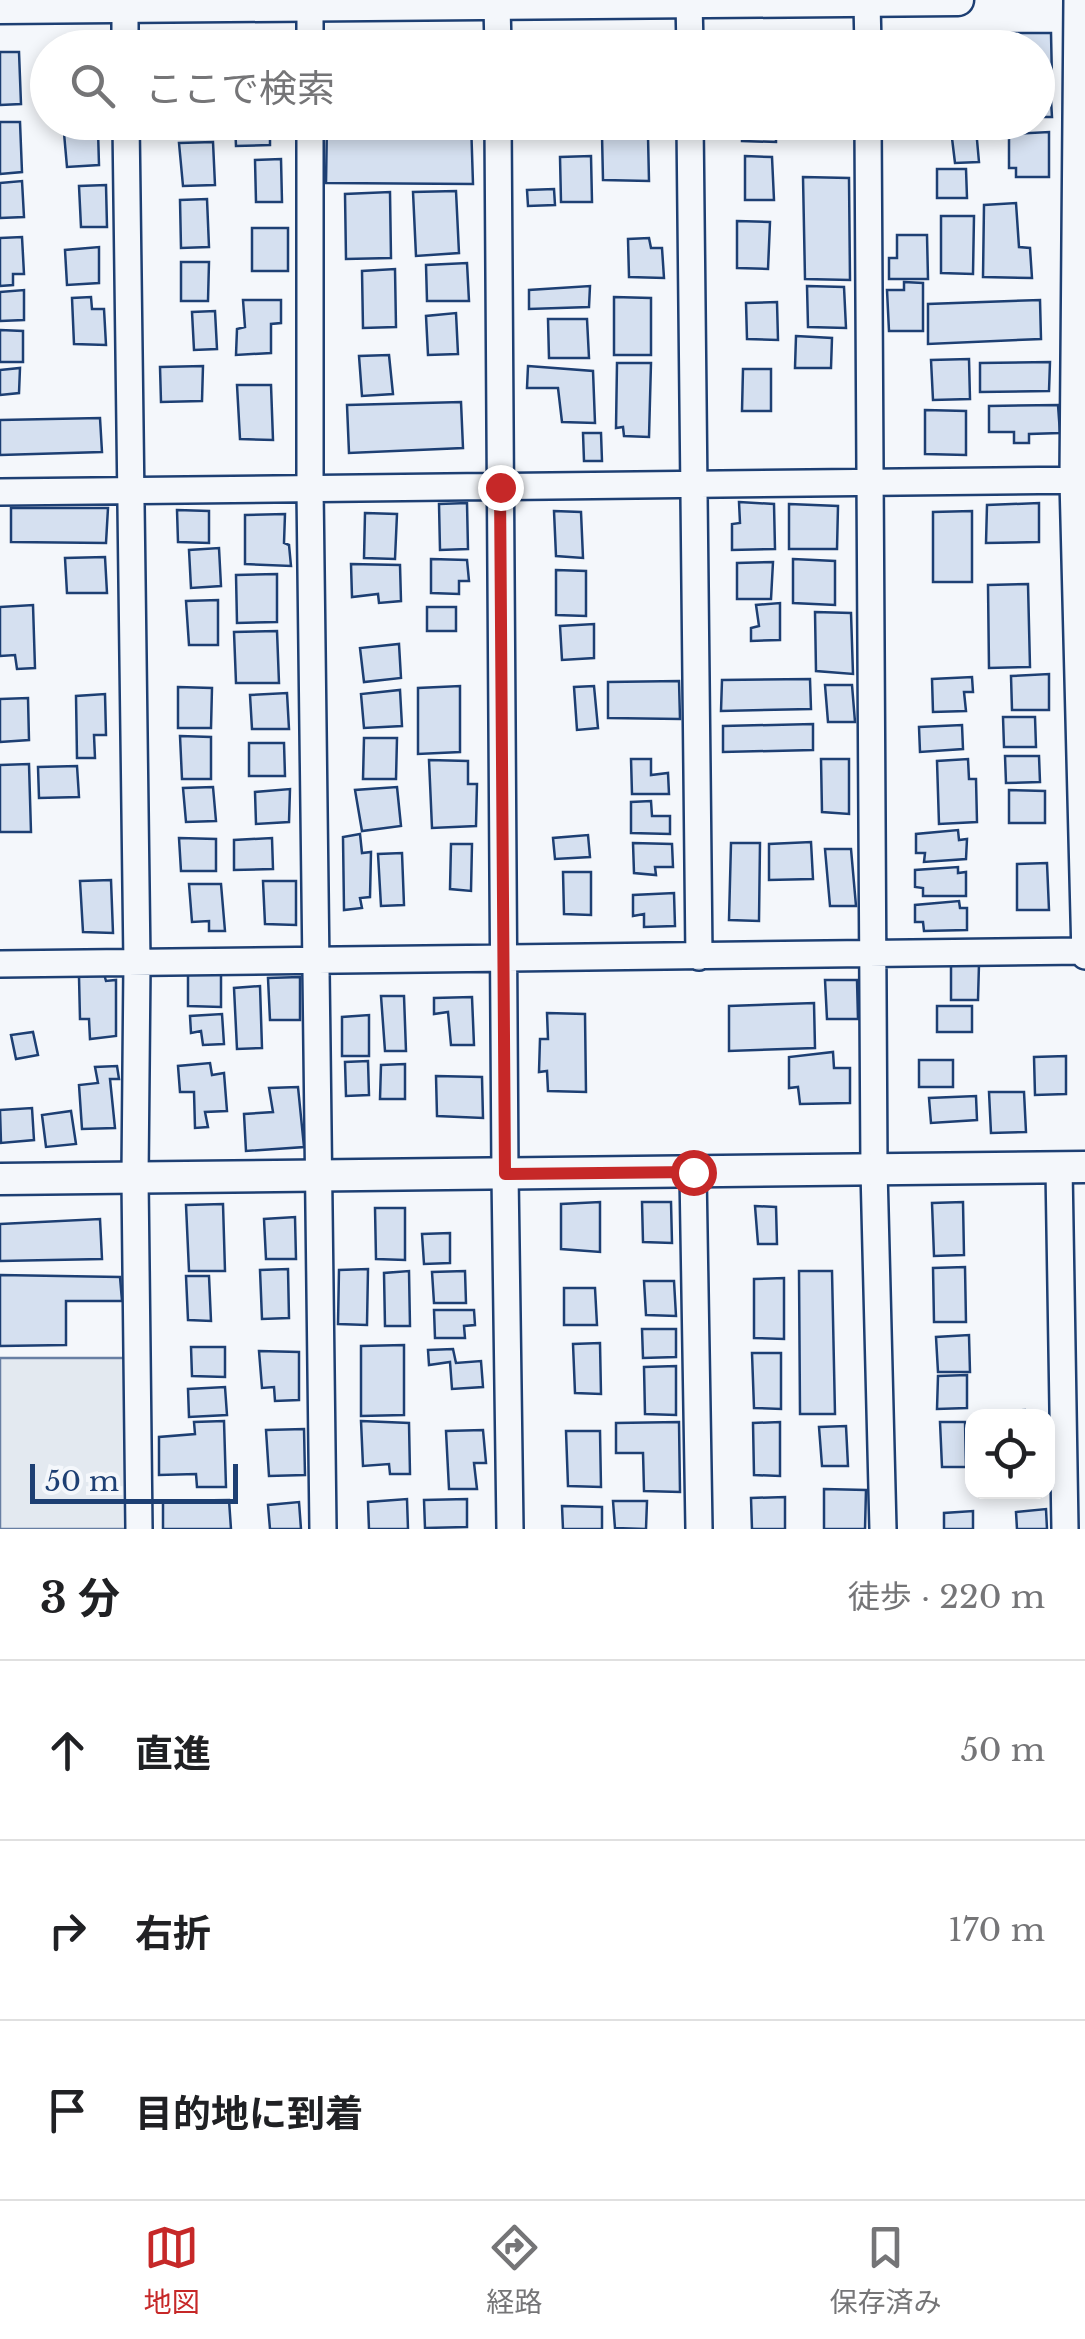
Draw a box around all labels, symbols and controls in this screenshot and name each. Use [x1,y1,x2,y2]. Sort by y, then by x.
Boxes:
search box [30,30,1055,140]
icon: search [65,58,120,113]
text: ここで検索 [145,65,335,112]
route end [478,465,524,511]
route start [671,1150,717,1196]
map controls [965,1409,1055,1499]
button: locate [965,1409,1055,1499]
scale bar [30,1459,238,1504]
text: 50 m [45,1464,119,1499]
text: 3 分 [40,1572,120,1624]
text: 徒歩 · 220 m [848,1577,1045,1617]
icon: ahead [40,1723,95,1778]
text: 直進 [135,1730,211,1777]
text: 50 m [960,1730,1045,1770]
icon: right [40,1903,95,1958]
text: 右折 [135,1910,211,1957]
text: 170 m [948,1910,1045,1950]
icon: arrive [40,2083,95,2138]
text: 目的地に到着 [135,2090,363,2137]
tab: 地図 [143,2220,200,2320]
tab: 経路 [486,2220,543,2320]
tab: 保存済み [829,2220,942,2320]

